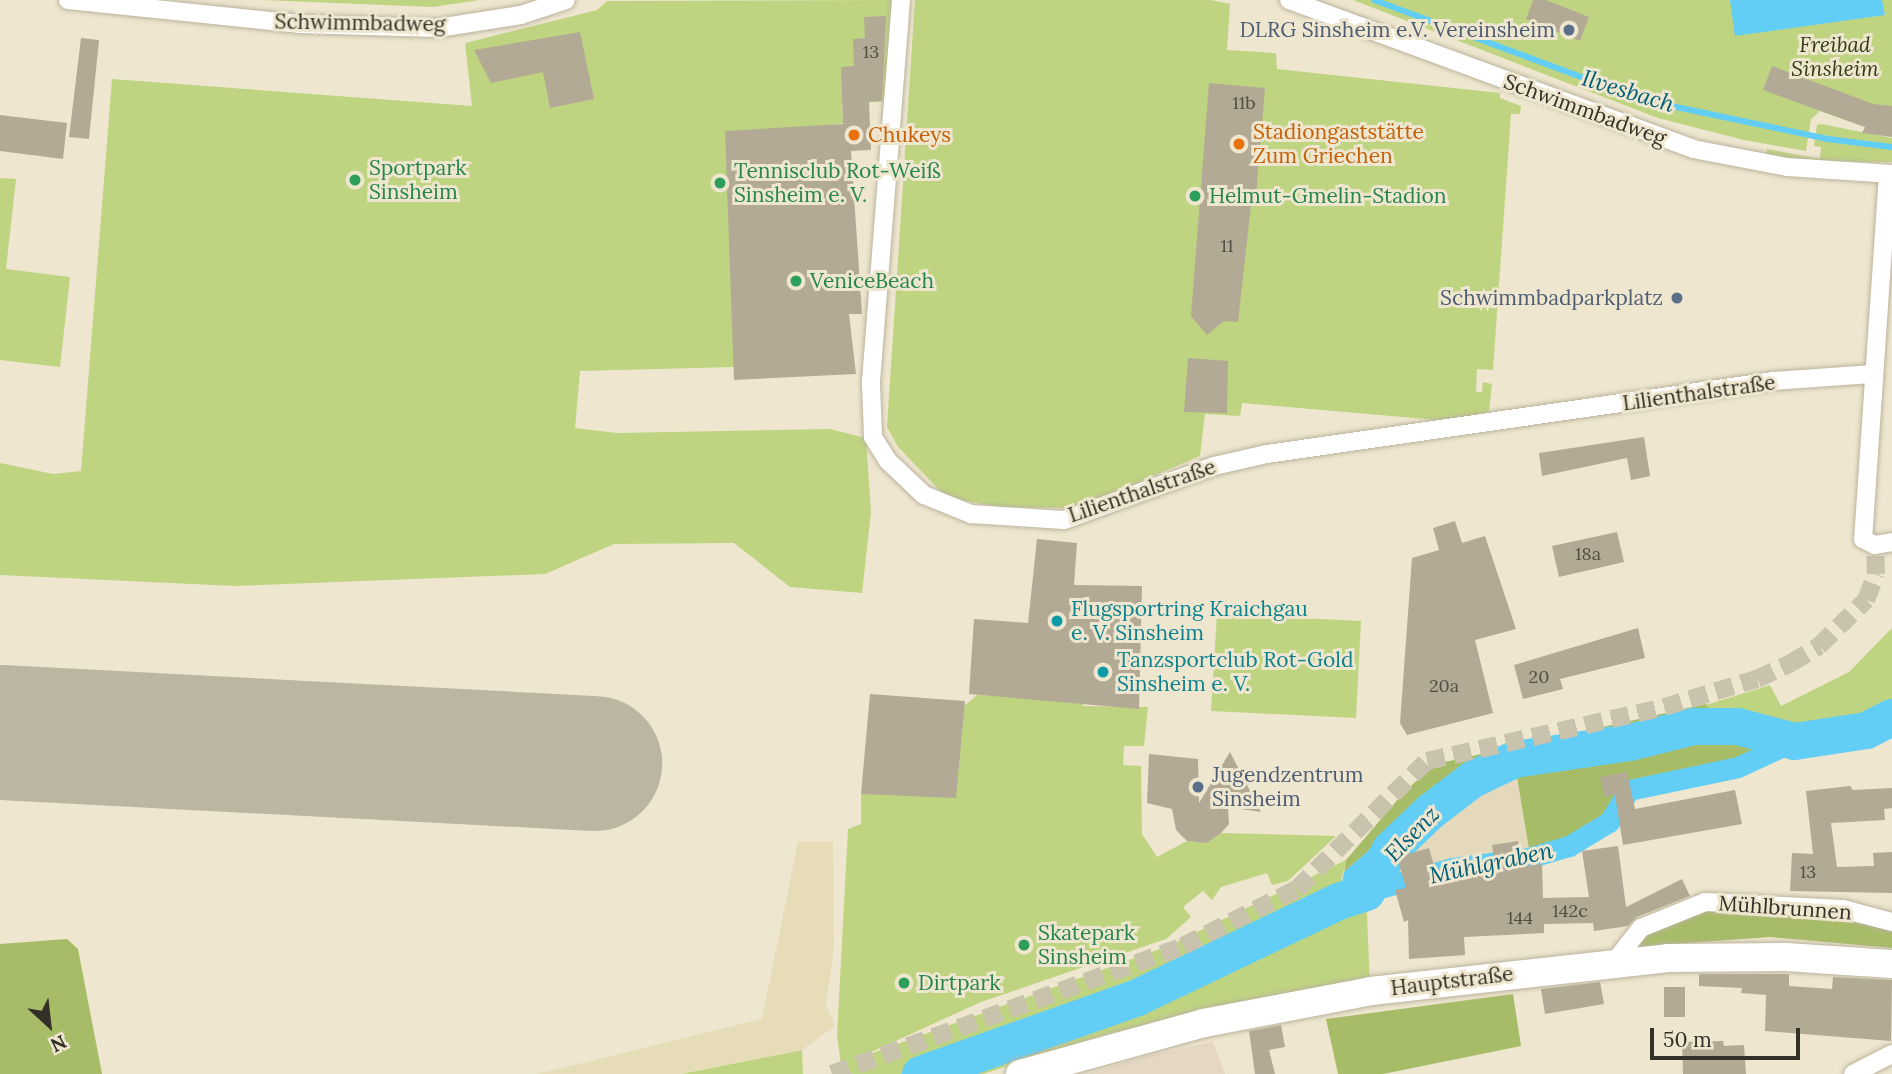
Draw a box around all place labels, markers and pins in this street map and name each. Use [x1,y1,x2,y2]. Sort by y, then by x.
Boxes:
place label: DLRG Sinsheim e.V. Vereinsheim [1239,17,1555,43]
marker: DLRG Sinsheim e.V. Vereinsheim [1561,22,1577,38]
place label: Stadiongaststätte Zum Griechen [1253,119,1424,169]
place label: Chukeys [868,122,951,148]
marker: Chukeys [846,127,862,143]
marker: Stadiongaststätte Zum Griechen [1231,136,1247,152]
place label: Sportpark Sinsheim [369,155,467,205]
place label: Tennisclub Rot-Weiß Sinsheim e. V. [734,158,941,208]
marker: Sportpark Sinsheim [347,172,363,188]
marker: Tennisclub Rot-Weiß Sinsheim e. V. [712,175,728,191]
place label: Helmut-Gmelin-Stadion [1209,183,1446,209]
marker: Helmut-Gmelin-Stadion [1187,188,1203,204]
place label: VeniceBeach [810,268,934,294]
marker: VeniceBeach [788,273,804,289]
place label: Schwimmbadparkplatz [1440,285,1663,311]
marker: Schwimmbadparkplatz [1669,290,1685,306]
place label: Flugsportring Kraichgau e. V. Sinsheim [1071,596,1308,646]
marker: Flugsportring Kraichgau e. V. Sinsheim [1049,613,1065,629]
place label: Tanzsportclub Rot-Gold Sinsheim e. V. [1117,647,1354,697]
marker: Tanzsportclub Rot-Gold Sinsheim e. V. [1095,664,1111,680]
place label: Jugendzentrum Sinsheim [1212,762,1364,812]
marker: Jugendzentrum Sinsheim [1190,779,1206,795]
place label: Skatepark Sinsheim [1038,920,1135,970]
marker: Skatepark Sinsheim [1016,937,1032,953]
place label: Dirtpark [918,970,1001,996]
marker: Dirtpark [896,975,912,991]

